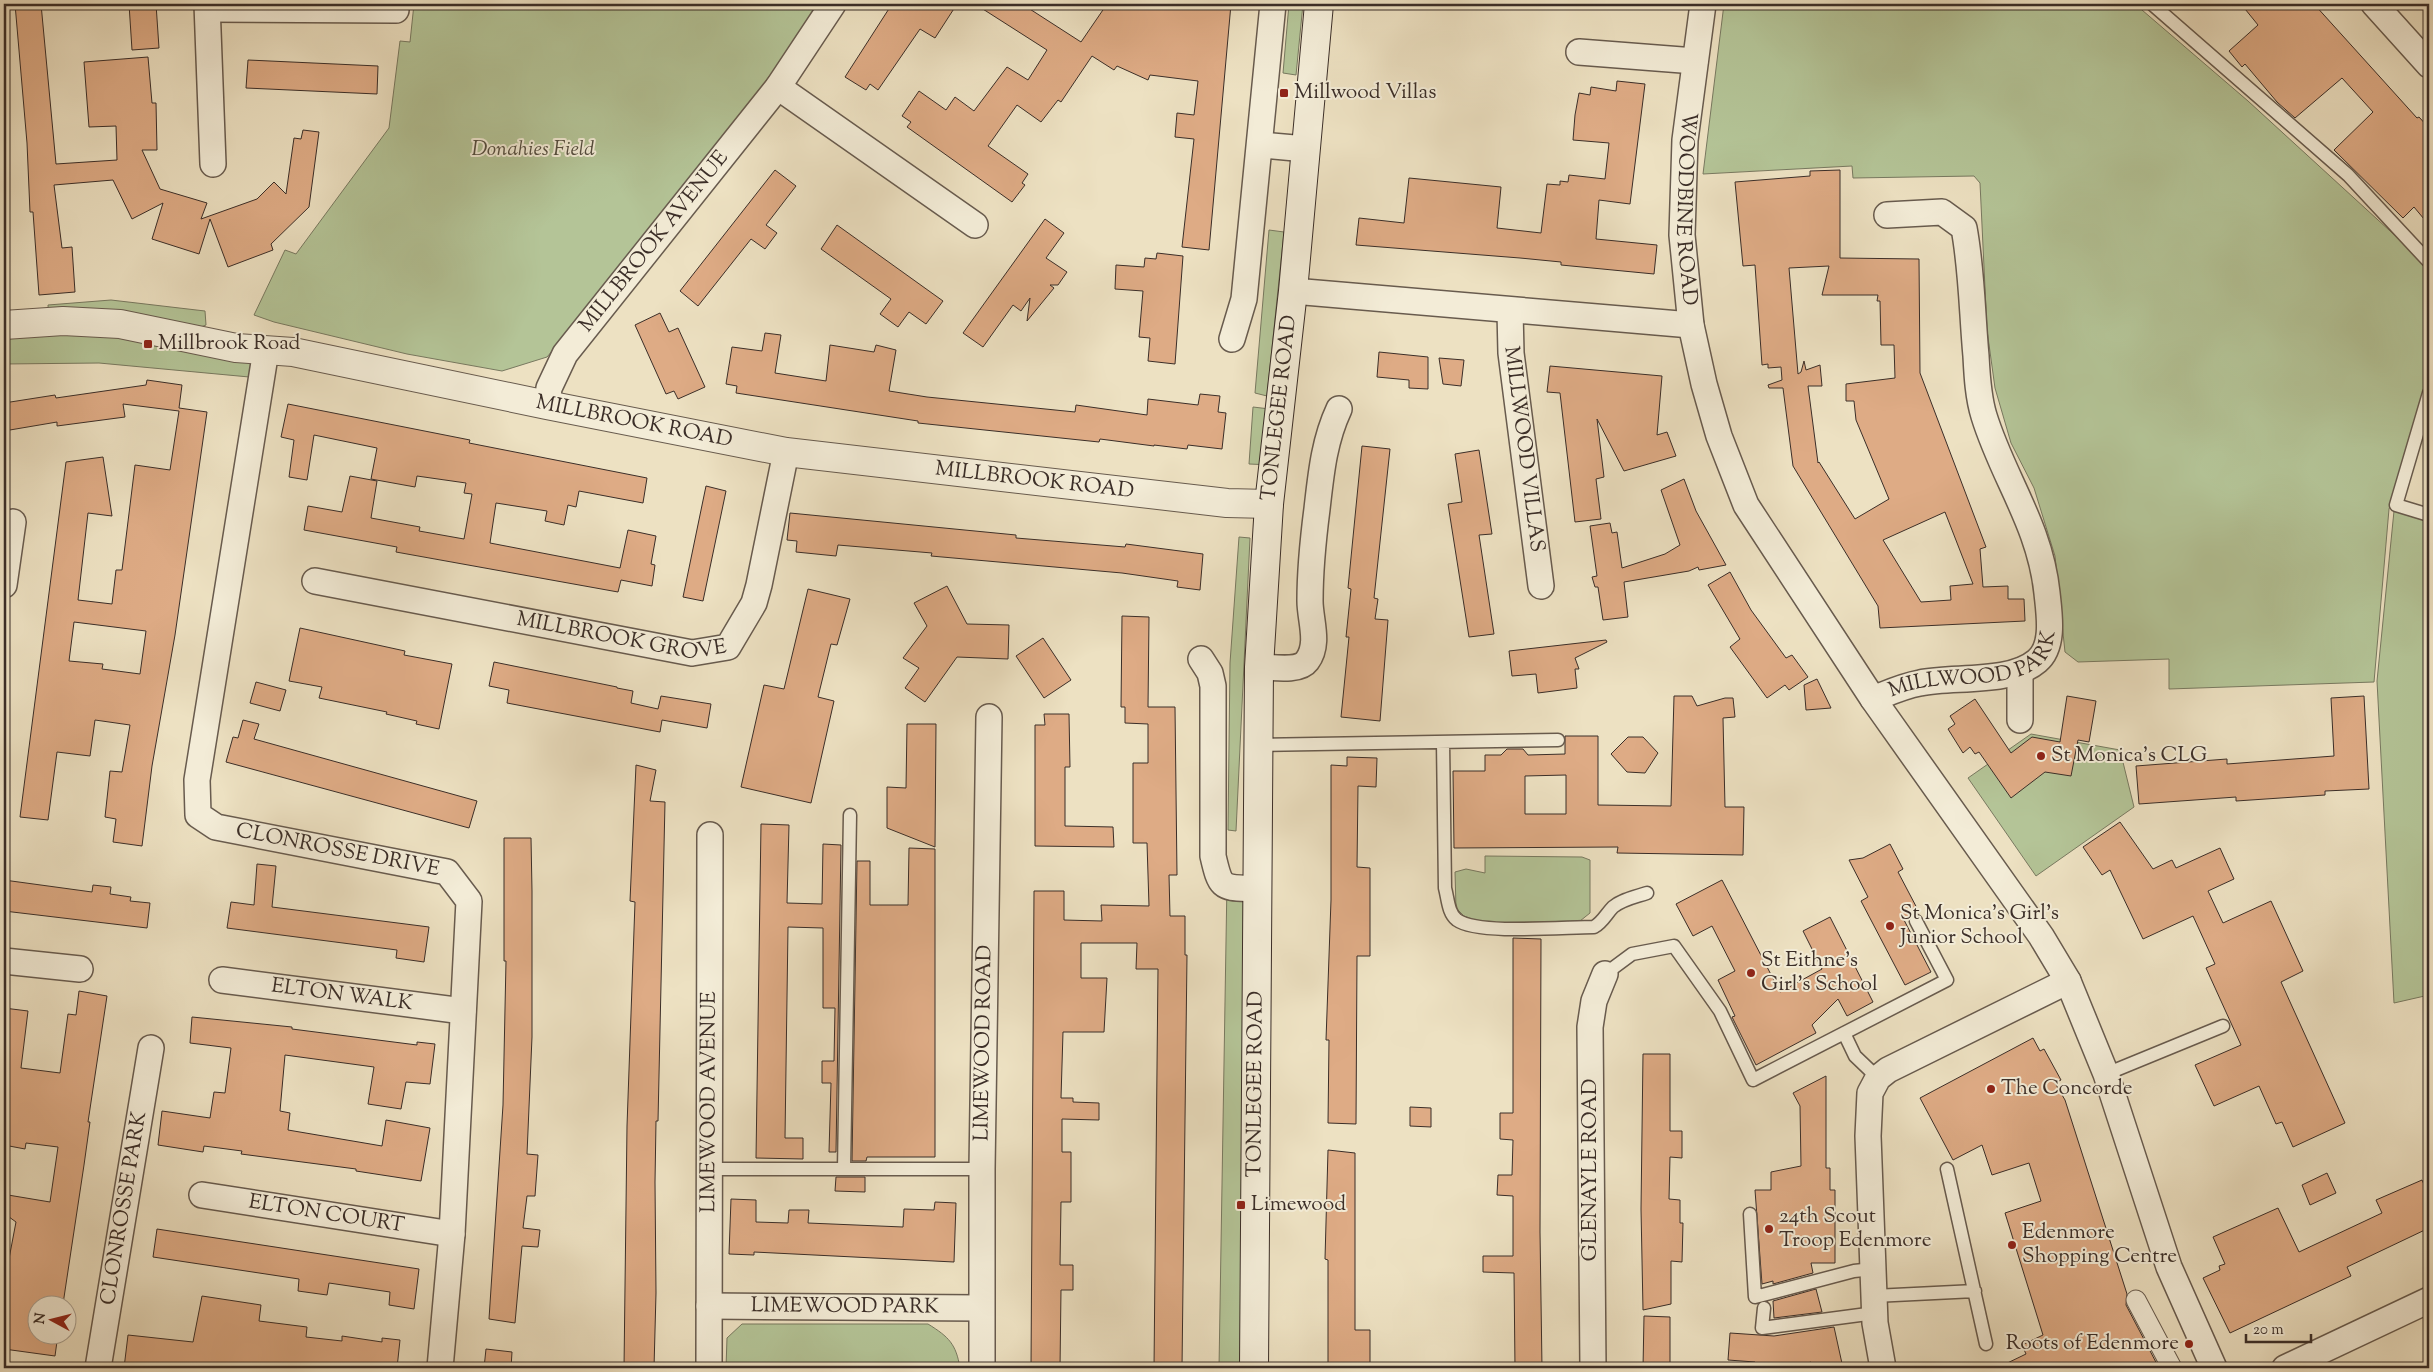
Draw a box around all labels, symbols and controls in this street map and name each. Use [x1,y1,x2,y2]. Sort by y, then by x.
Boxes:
place label: Millwood Villas [1294,78,1437,108]
marker: Millwood Villas [1278,87,1290,99]
street label: WOODBINE ROAD [1667,110,1704,307]
park label: Donahies Field [471,135,595,165]
street label: MILLBROOK AVENUE [572,144,736,339]
street label: TONLEGEE ROAD [1254,314,1305,502]
place label: Millbrook Road [158,329,301,359]
marker: Millbrook Road [142,338,154,350]
street label: MILLWOOD VILLAS [1495,344,1551,554]
street label: MILLBROOK ROAD [533,388,735,456]
street label: MILLBROOK ROAD [933,454,1135,507]
street label: MILLBROOK GROVE [514,605,729,669]
street label: MILLWOOD PARK [1884,628,2065,706]
place label: St Monica's CLG [2051,741,2207,771]
marker: St Monica's CLG [2035,750,2047,762]
street label: CLONROSSE DRIVE [233,816,442,885]
place label: St Monica's Girl's Junior School [1899,899,2059,953]
marker: St Monica's Girl's Junior School [1884,920,1896,932]
street label: LIMEWOOD ROAD [967,945,1000,1141]
place label: St Eithne's Girl's School [1761,946,1878,1000]
marker: St Eithne's Girl's School [1745,967,1757,979]
street label: ELTON WALK [269,971,415,1019]
street label: LIMEWOOD AVENUE [694,991,725,1213]
street label: TONLEGEE ROAD [1240,991,1272,1177]
place label: The Concorde [2001,1074,2132,1104]
street label: GLENAYLE ROAD [1576,1079,1606,1261]
marker: The Concorde [1985,1083,1997,1095]
street label: CLONROSSE PARK [94,1109,155,1307]
street label: ELTON COURT [247,1187,407,1241]
place label: Limewood [1251,1190,1346,1220]
marker: Limewood [1235,1199,1247,1211]
place label: 24th Scout Troop Edenmore [1779,1202,1932,1256]
place label: Edenmore Shopping Centre [2022,1218,2177,1272]
marker: 24th Scout Troop Edenmore [1763,1223,1775,1235]
marker: Edenmore Shopping Centre [2006,1239,2018,1251]
street label: LIMEWOOD PARK [751,1291,939,1323]
north arrow [28,1294,78,1344]
text: N [30,1312,52,1325]
scale bar [2246,1312,2310,1344]
text: 20 m [2253,1320,2284,1341]
place label: Roots of Edenmore [2006,1329,2179,1359]
marker: Roots of Edenmore [2183,1338,2195,1350]

